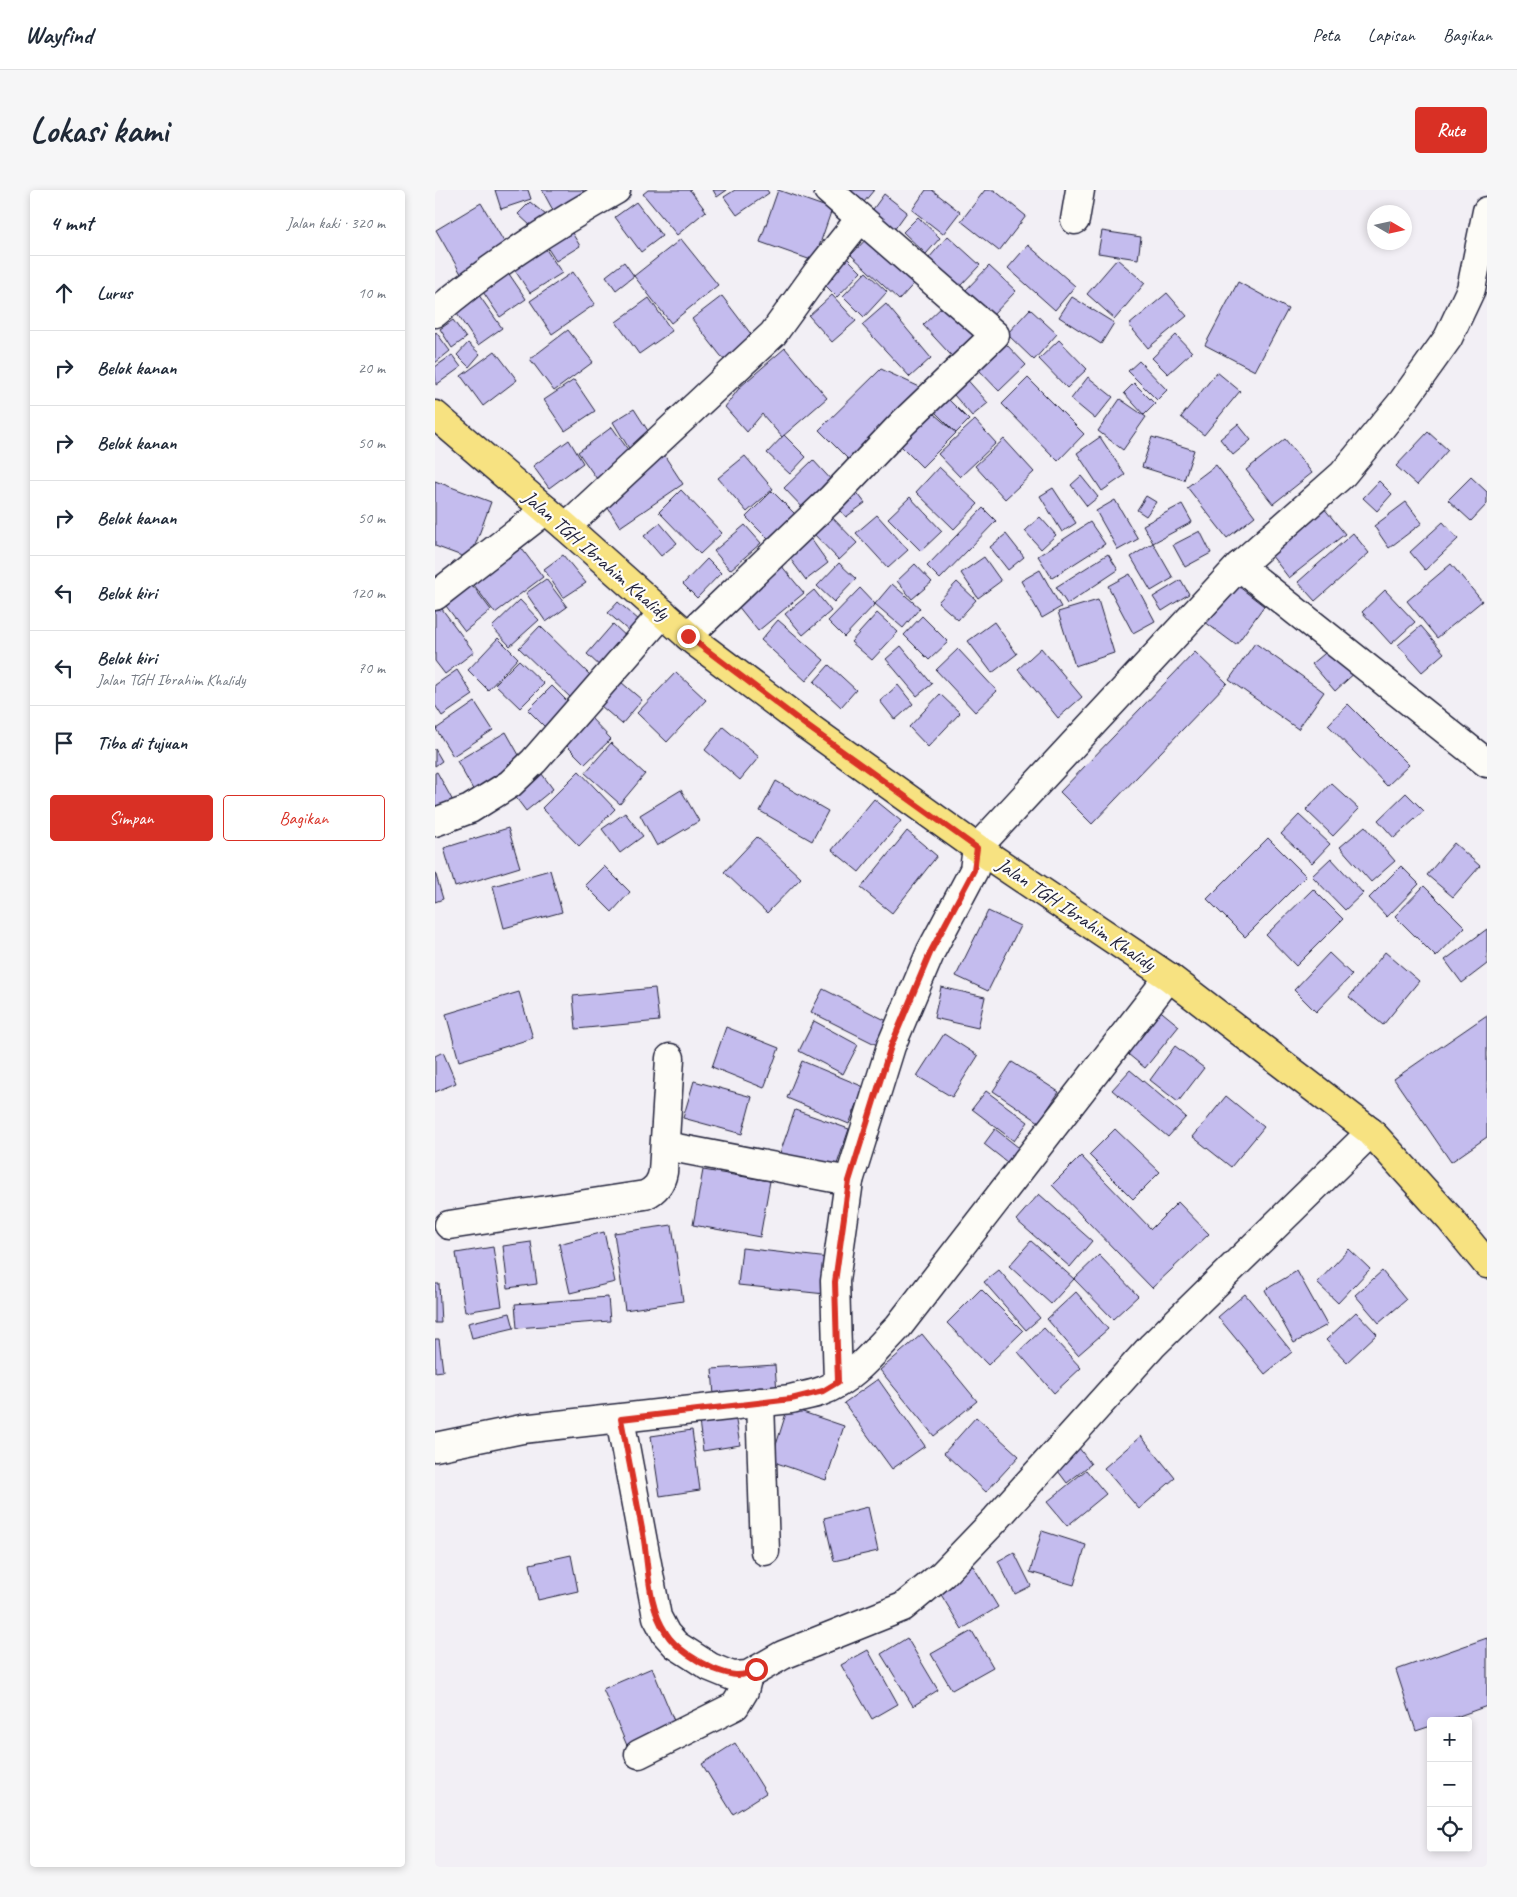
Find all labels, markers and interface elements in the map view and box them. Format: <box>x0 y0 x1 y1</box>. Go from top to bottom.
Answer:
text: Wayfind <box>25 20 92 50</box>
text: Peta <box>1313 24 1340 46</box>
text: Lapisan <box>1368 24 1415 46</box>
text: Bagikan <box>1443 24 1492 46</box>
button: Rute <box>1415 107 1487 153</box>
text: Lokasi kami <box>30 108 168 153</box>
north arrow <box>1367 205 1412 250</box>
text: 4 mnt <box>50 210 93 236</box>
text: Jalan kaki · 320 m <box>287 213 385 233</box>
icon: ahead <box>50 279 78 307</box>
text: Lurus <box>97 281 132 305</box>
text: 10 m <box>358 283 385 303</box>
icon: right <box>50 354 78 382</box>
text: Belok kanan <box>97 356 176 380</box>
text: 20 m <box>358 358 385 378</box>
icon: right <box>50 429 78 457</box>
text: Belok kanan <box>97 431 176 455</box>
text: 50 m <box>358 433 385 453</box>
street label: Jalan TGH Ibrahim Khalidy <box>517 484 675 626</box>
icon: right <box>50 504 78 532</box>
text: Belok kanan <box>97 506 176 530</box>
text: 50 m <box>358 508 385 528</box>
icon: left <box>50 579 78 607</box>
text: Belok kiri <box>97 581 157 605</box>
text: 120 m <box>351 583 385 603</box>
route end <box>677 625 700 648</box>
text: Belok kiri <box>97 646 157 670</box>
icon: left <box>50 654 78 682</box>
text: 70 m <box>358 658 385 678</box>
text: Jalan TGH Ibrahim Khalidy <box>97 670 246 690</box>
icon: arrive <box>50 729 78 757</box>
text: Tiba di tujuan <box>97 731 187 755</box>
button: Simpan <box>50 795 213 841</box>
button: Bagikan <box>223 795 385 841</box>
street label: Jalan TGH Ibrahim Khalidy <box>991 851 1161 977</box>
route start <box>745 1658 768 1681</box>
map controls <box>1427 1717 1472 1852</box>
button: + <box>1427 1717 1472 1762</box>
button: − <box>1427 1762 1472 1807</box>
button: locate <box>1427 1807 1472 1852</box>

